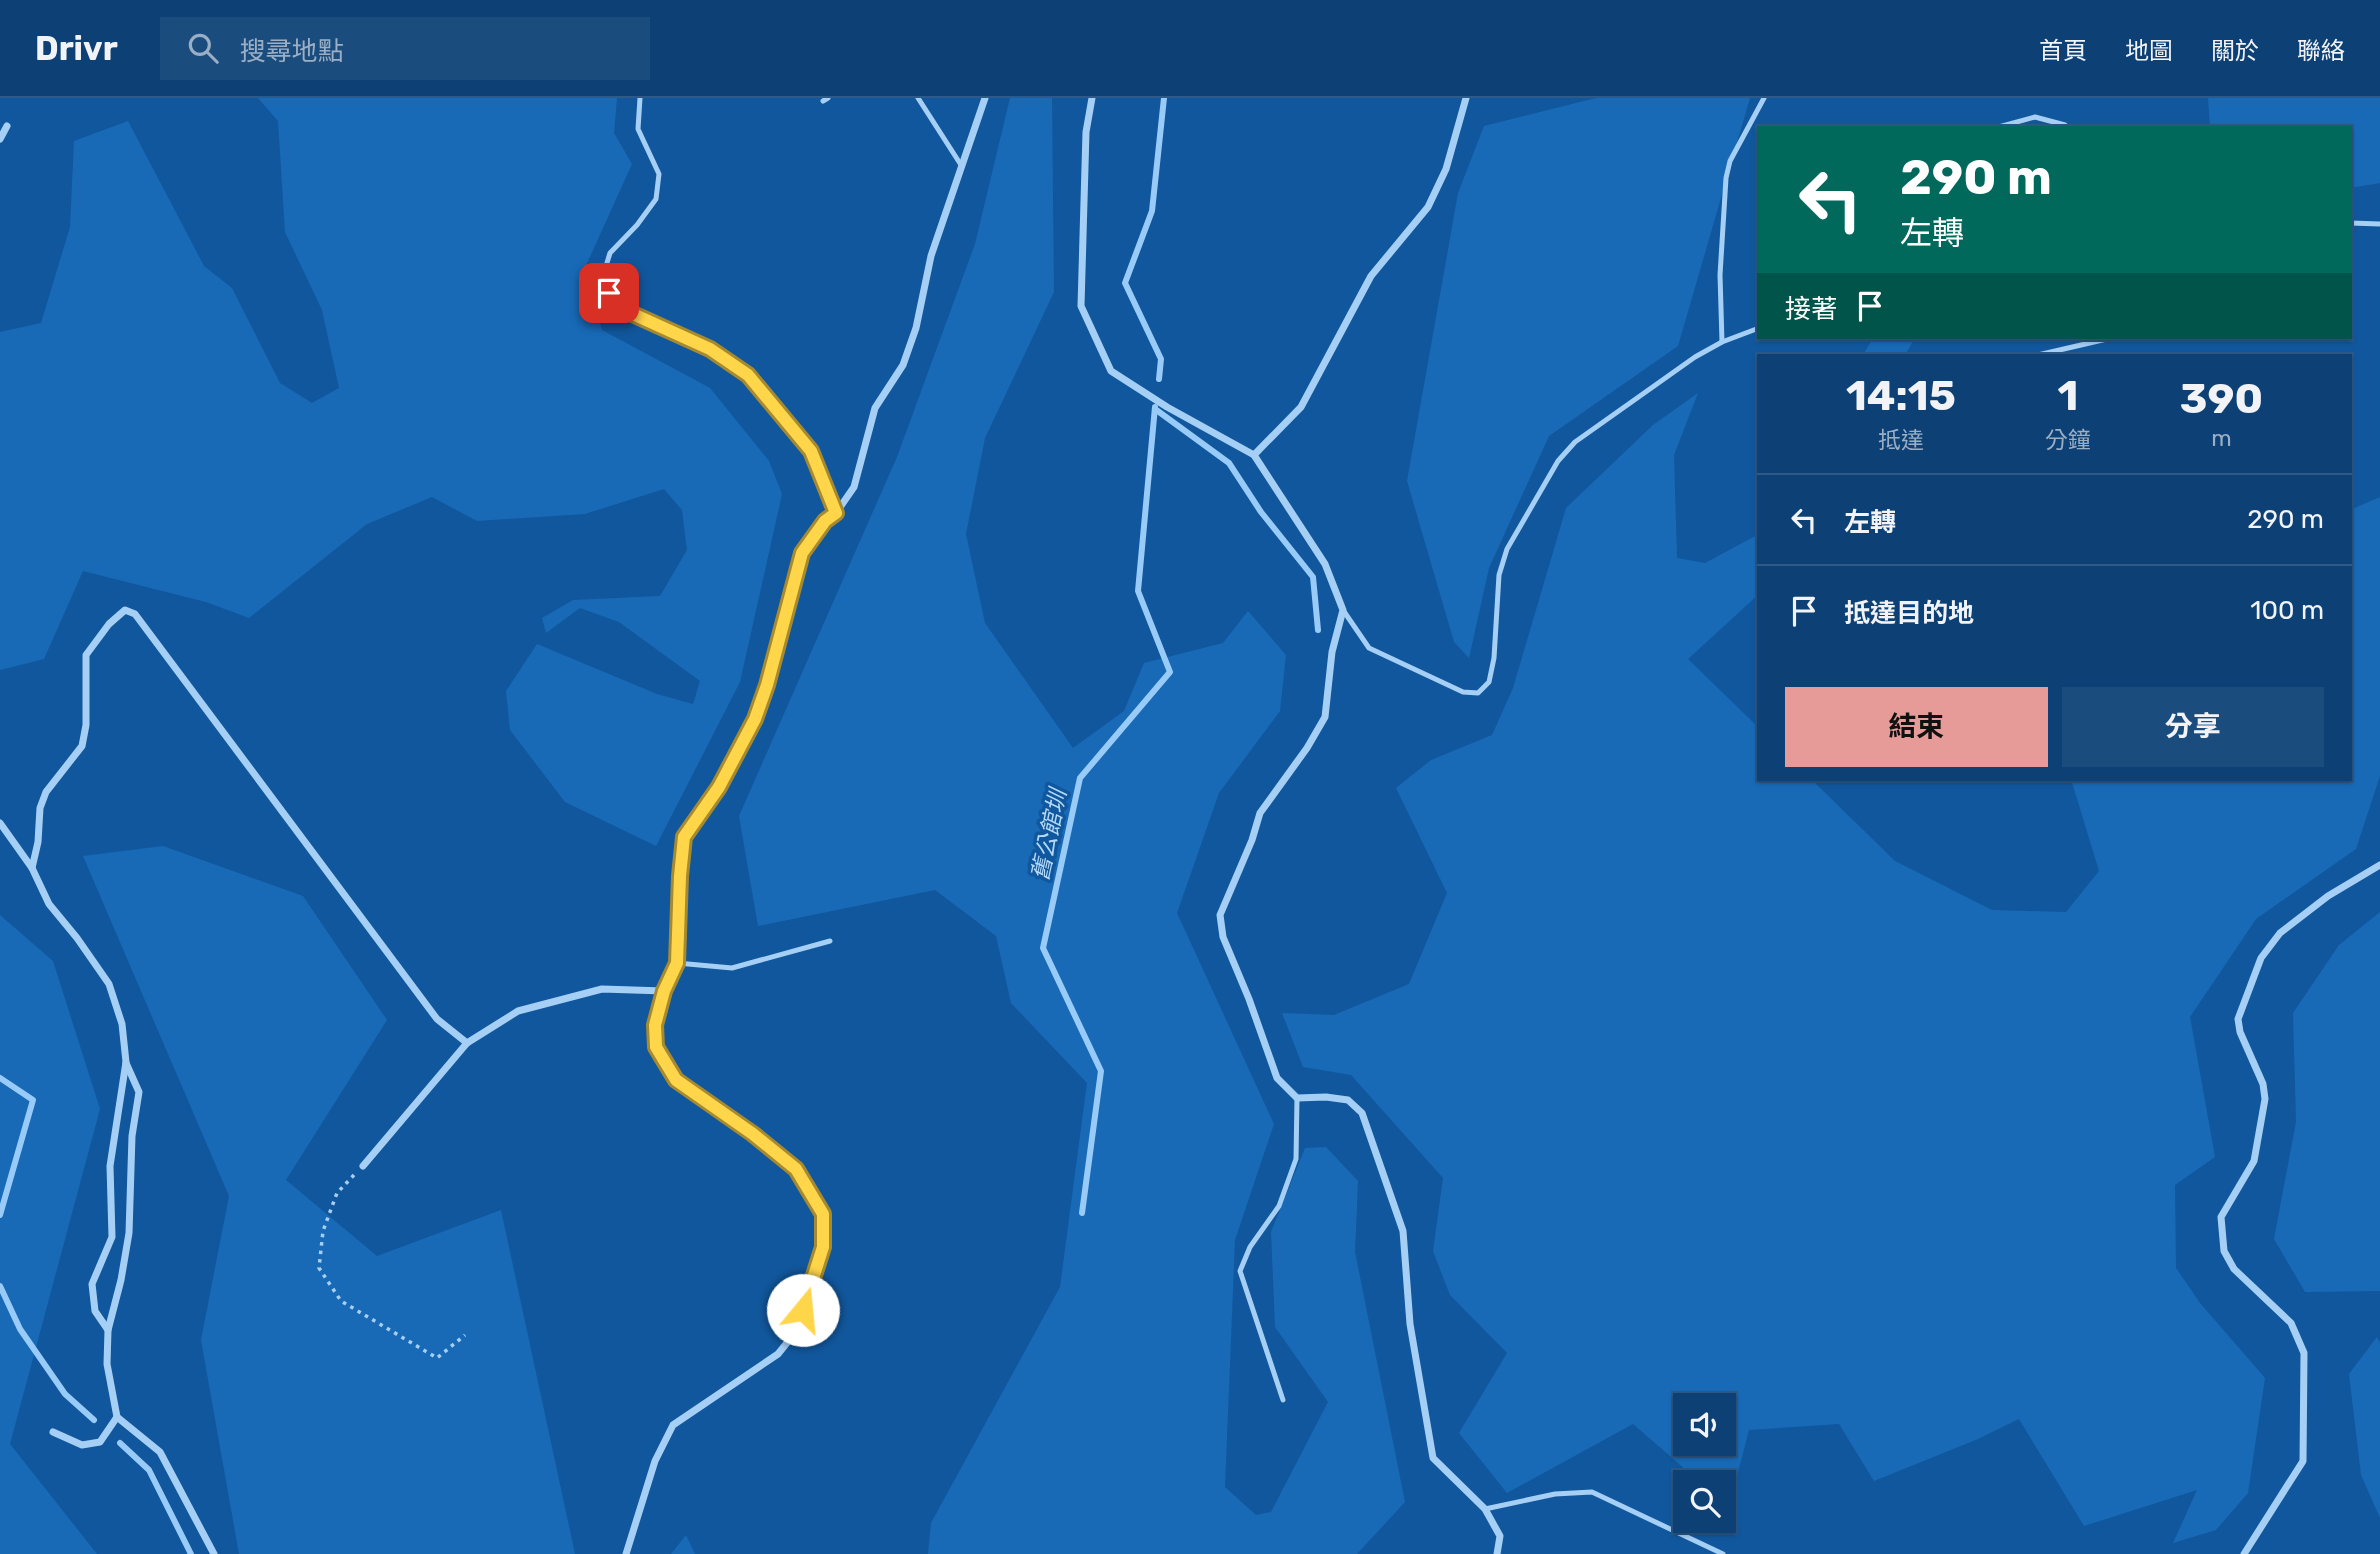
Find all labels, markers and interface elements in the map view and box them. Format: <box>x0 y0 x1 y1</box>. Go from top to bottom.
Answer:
search box <box>160 17 650 80</box>
text: Drivr <box>35 29 118 68</box>
icon: search <box>184 29 222 67</box>
text: 搜尋地點 <box>240 36 344 67</box>
text: 首頁 <box>2039 37 2087 65</box>
text: 地圖 <box>2125 37 2173 65</box>
text: 關於 <box>2211 37 2259 65</box>
text: 聯絡 <box>2297 37 2345 65</box>
text: 290 m <box>1900 148 2052 206</box>
icon: left <box>1785 154 1876 245</box>
text: 左轉 <box>1900 214 1964 252</box>
pin <box>579 263 639 323</box>
icon: arrive <box>590 274 628 312</box>
icon: arrive <box>1851 287 1889 325</box>
text: 接著 <box>1785 294 1837 325</box>
text: 14:15 <box>1846 371 1956 421</box>
text: 1 <box>2057 371 2078 421</box>
text: 390 <box>2180 374 2263 424</box>
text: m <box>2211 424 2232 452</box>
text: 抵達 <box>1878 426 1924 454</box>
text: 分鐘 <box>2045 426 2091 454</box>
icon: left <box>1785 501 1823 539</box>
text: 290 m <box>2247 504 2324 535</box>
text: 左轉 <box>1844 507 1896 538</box>
icon: arrive <box>1785 592 1823 630</box>
text: 100 m <box>2250 595 2324 626</box>
text: 抵達目的地 <box>1844 598 1974 629</box>
button: 結束 <box>1785 687 2048 767</box>
button: 分享 <box>2062 687 2324 767</box>
water label: 舊公館圳 <box>1026 784 1073 883</box>
position arrow <box>766 1273 840 1347</box>
map controls <box>1673 1393 1736 1533</box>
button: sound <box>1673 1393 1736 1456</box>
button: search <box>1673 1470 1736 1533</box>

